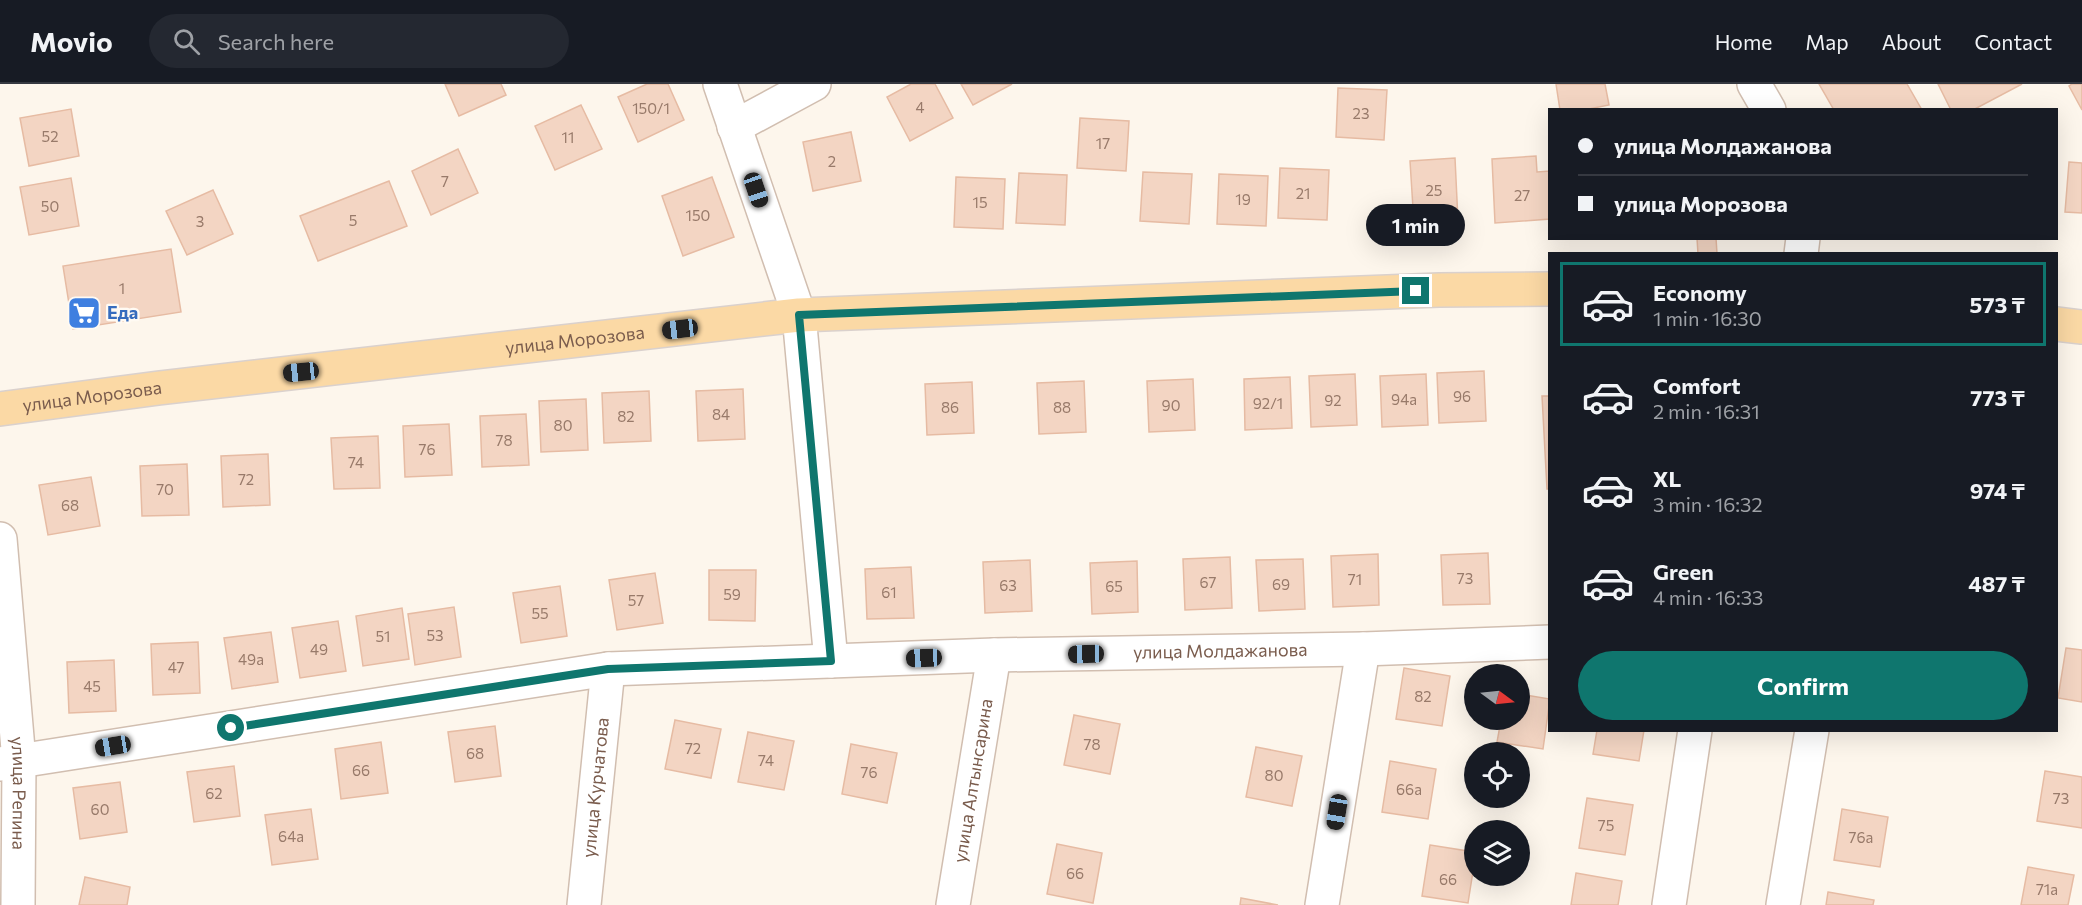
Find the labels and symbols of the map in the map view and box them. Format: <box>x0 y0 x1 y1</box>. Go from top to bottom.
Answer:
house number: 4 <box>916 98 925 116</box>
house number: 150/1 <box>632 99 670 117</box>
house number: 23 <box>1353 104 1369 122</box>
house number: 52 <box>42 127 58 145</box>
house number: 11 <box>562 128 574 146</box>
house number: 17 <box>1096 134 1110 152</box>
house number: 2 <box>828 152 836 170</box>
car <box>742 170 770 210</box>
house number: 7 <box>441 172 449 190</box>
house number: 25 <box>1426 181 1442 199</box>
house number: 21 <box>1296 184 1310 202</box>
house number: 27 <box>1514 186 1530 204</box>
house number: 19 <box>1235 190 1251 208</box>
house number: 15 <box>972 193 988 211</box>
house number: 50 <box>41 197 59 215</box>
callout: 1 min <box>1366 204 1466 246</box>
house number: 150 <box>686 206 710 224</box>
house number: 5 <box>349 211 357 229</box>
house number: 3 <box>196 212 204 230</box>
route end <box>1402 277 1429 304</box>
house number: 1 <box>119 279 125 297</box>
supermarket icon: Еда <box>66 295 102 331</box>
place label: Еда <box>107 301 138 323</box>
car <box>661 318 699 340</box>
street label: улица Морозова <box>504 321 646 358</box>
car <box>282 361 320 383</box>
street label: улица Морозова <box>21 376 163 416</box>
house number: 96 <box>1453 387 1471 405</box>
house number: 94а <box>1391 390 1417 408</box>
house number: 92 <box>1324 391 1342 409</box>
house number: 92/1 <box>1253 394 1283 412</box>
house number: 90 <box>1162 396 1180 414</box>
house number: 86 <box>941 398 959 416</box>
house number: 88 <box>1053 398 1071 416</box>
house number: 84 <box>712 405 730 423</box>
house number: 82 <box>617 407 635 425</box>
house number: 80 <box>554 416 572 434</box>
house number: 78 <box>496 431 512 449</box>
house number: 76 <box>419 440 435 458</box>
house number: 74 <box>348 453 364 471</box>
house number: 72 <box>238 470 254 488</box>
house number: 70 <box>156 480 174 498</box>
house number: 68 <box>61 496 79 514</box>
house number: 73 <box>1457 569 1473 587</box>
house number: 71 <box>1348 570 1362 588</box>
house number: 67 <box>1200 573 1217 591</box>
house number: 69 <box>1272 575 1290 593</box>
house number: 63 <box>999 576 1017 594</box>
house number: 65 <box>1105 577 1123 595</box>
house number: 61 <box>881 583 897 601</box>
house number: 59 <box>723 585 741 603</box>
house number: 57 <box>628 591 644 609</box>
house number: 55 <box>531 604 549 622</box>
house number: 53 <box>426 626 444 644</box>
house number: 51 <box>375 627 391 645</box>
street label: улица Молдажанова <box>1133 638 1308 663</box>
house number: 49 <box>310 640 328 658</box>
car <box>1068 645 1104 663</box>
car <box>906 648 942 668</box>
house number: 49а <box>238 650 264 668</box>
house number: 47 <box>168 658 184 676</box>
north arrow <box>1464 664 1530 730</box>
house number: 45 <box>83 677 101 695</box>
house number: 82 <box>1414 687 1432 705</box>
street label: улица Алтынсарина <box>948 697 997 864</box>
route start <box>217 714 244 741</box>
street label: улица Курчатова <box>577 716 613 859</box>
car <box>94 734 132 758</box>
house number: 78 <box>1084 735 1100 753</box>
street label: улица Репина <box>7 736 31 850</box>
house number: 72 <box>685 739 701 757</box>
house number: 68 <box>466 744 484 762</box>
house number: 74 <box>758 751 774 769</box>
house number: 66 <box>352 761 370 779</box>
house number: 76 <box>861 763 877 781</box>
house number: 80 <box>1265 766 1283 784</box>
house number: 66а <box>1396 780 1422 798</box>
house number: 62 <box>205 784 223 802</box>
house number: 73 <box>2053 789 2069 807</box>
car <box>1325 793 1349 831</box>
house number: 60 <box>91 800 109 818</box>
house number: 75 <box>1598 816 1614 834</box>
house number: 64а <box>278 827 304 845</box>
house number: 76а <box>1849 828 1873 846</box>
house number: 66 <box>1066 864 1084 882</box>
house number: 66 <box>1439 870 1457 888</box>
house number: 71а <box>2036 880 2058 898</box>

